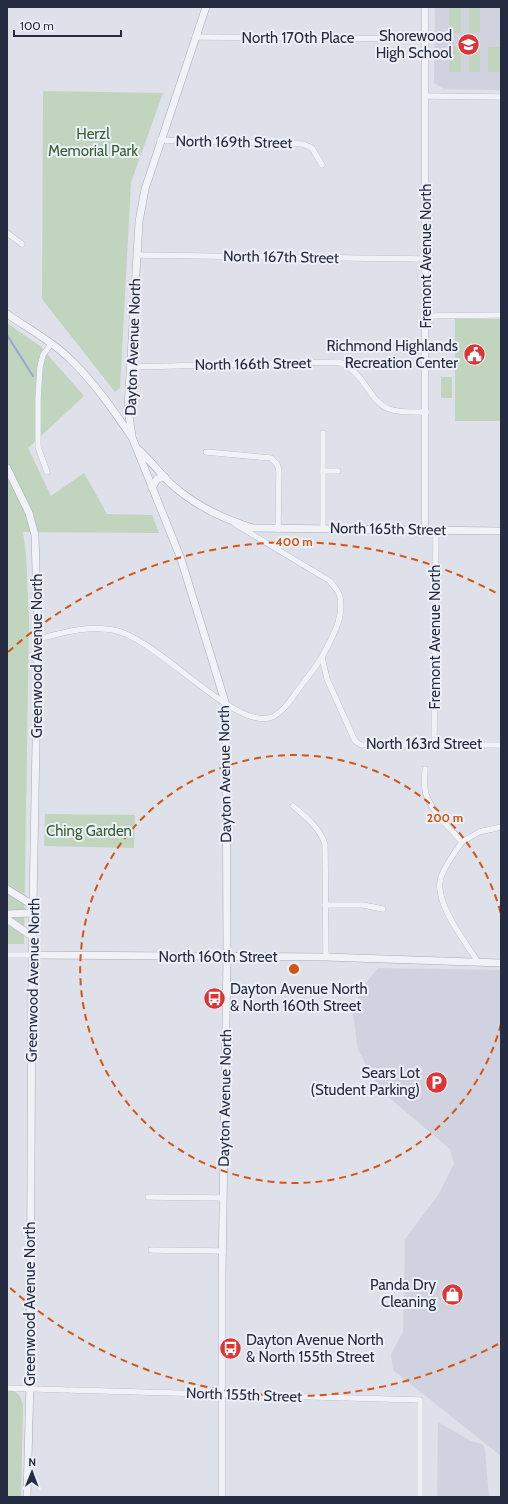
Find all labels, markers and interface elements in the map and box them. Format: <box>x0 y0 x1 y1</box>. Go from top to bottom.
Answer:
scale bar <box>14 12 121 38</box>
text: 100 m <box>20 18 54 33</box>
place label: Shorewood High School <box>376 27 452 62</box>
street label: North 170th Place <box>242 29 355 47</box>
school or university icon: Shorewood High School <box>455 32 481 58</box>
park label: Herzl Memorial Park <box>48 125 138 160</box>
street label: North 169th Street <box>175 132 293 152</box>
street label: Fremont Avenue North <box>417 184 435 328</box>
street label: North 167th Street <box>223 247 339 267</box>
street label: Dayton Avenue North <box>122 278 144 416</box>
place label: Richmond Highlands Recreation Center <box>327 337 458 372</box>
public building icon: Richmond Highlands Recreation Center <box>461 342 487 368</box>
street label: North 166th Street <box>194 354 312 374</box>
street label: North 165th Street <box>330 519 446 539</box>
text: 400 m <box>275 534 313 549</box>
street label: Fremont Avenue North <box>426 565 444 709</box>
street label: Greenwood Avenue North <box>28 574 46 738</box>
street label: Dayton Avenue North <box>215 705 235 843</box>
street label: North 163rd Street <box>366 735 482 753</box>
text: 200 m <box>427 810 463 825</box>
park label: Ching Garden <box>46 822 132 840</box>
street label: Greenwood Avenue North <box>23 898 43 1062</box>
street label: North 160th Street <box>159 948 277 966</box>
centre of rings <box>287 962 301 976</box>
place label: Dayton Avenue North & North 160th Street <box>230 980 368 1015</box>
bus stop icon: Dayton Avenue North & North 160th Street <box>201 985 227 1011</box>
street label: Dayton Avenue North <box>215 1029 235 1167</box>
place label: Sears Lot (Student Parking) <box>310 1064 420 1099</box>
parking icon: Sears Lot (Student Parking) <box>423 1069 449 1095</box>
street label: Greenwood Avenue North <box>21 1222 39 1386</box>
place label: Panda Dry Cleaning <box>370 1276 437 1311</box>
shop icon: Panda Dry Cleaning <box>439 1281 465 1307</box>
place label: Dayton Avenue North & North 155th Street <box>246 1331 384 1366</box>
bus stop icon: Dayton Avenue North & North 155th Street <box>218 1336 244 1362</box>
street label: North 155th Street <box>186 1384 302 1406</box>
north arrow <box>12 1452 52 1492</box>
text: N <box>28 1455 36 1469</box>

